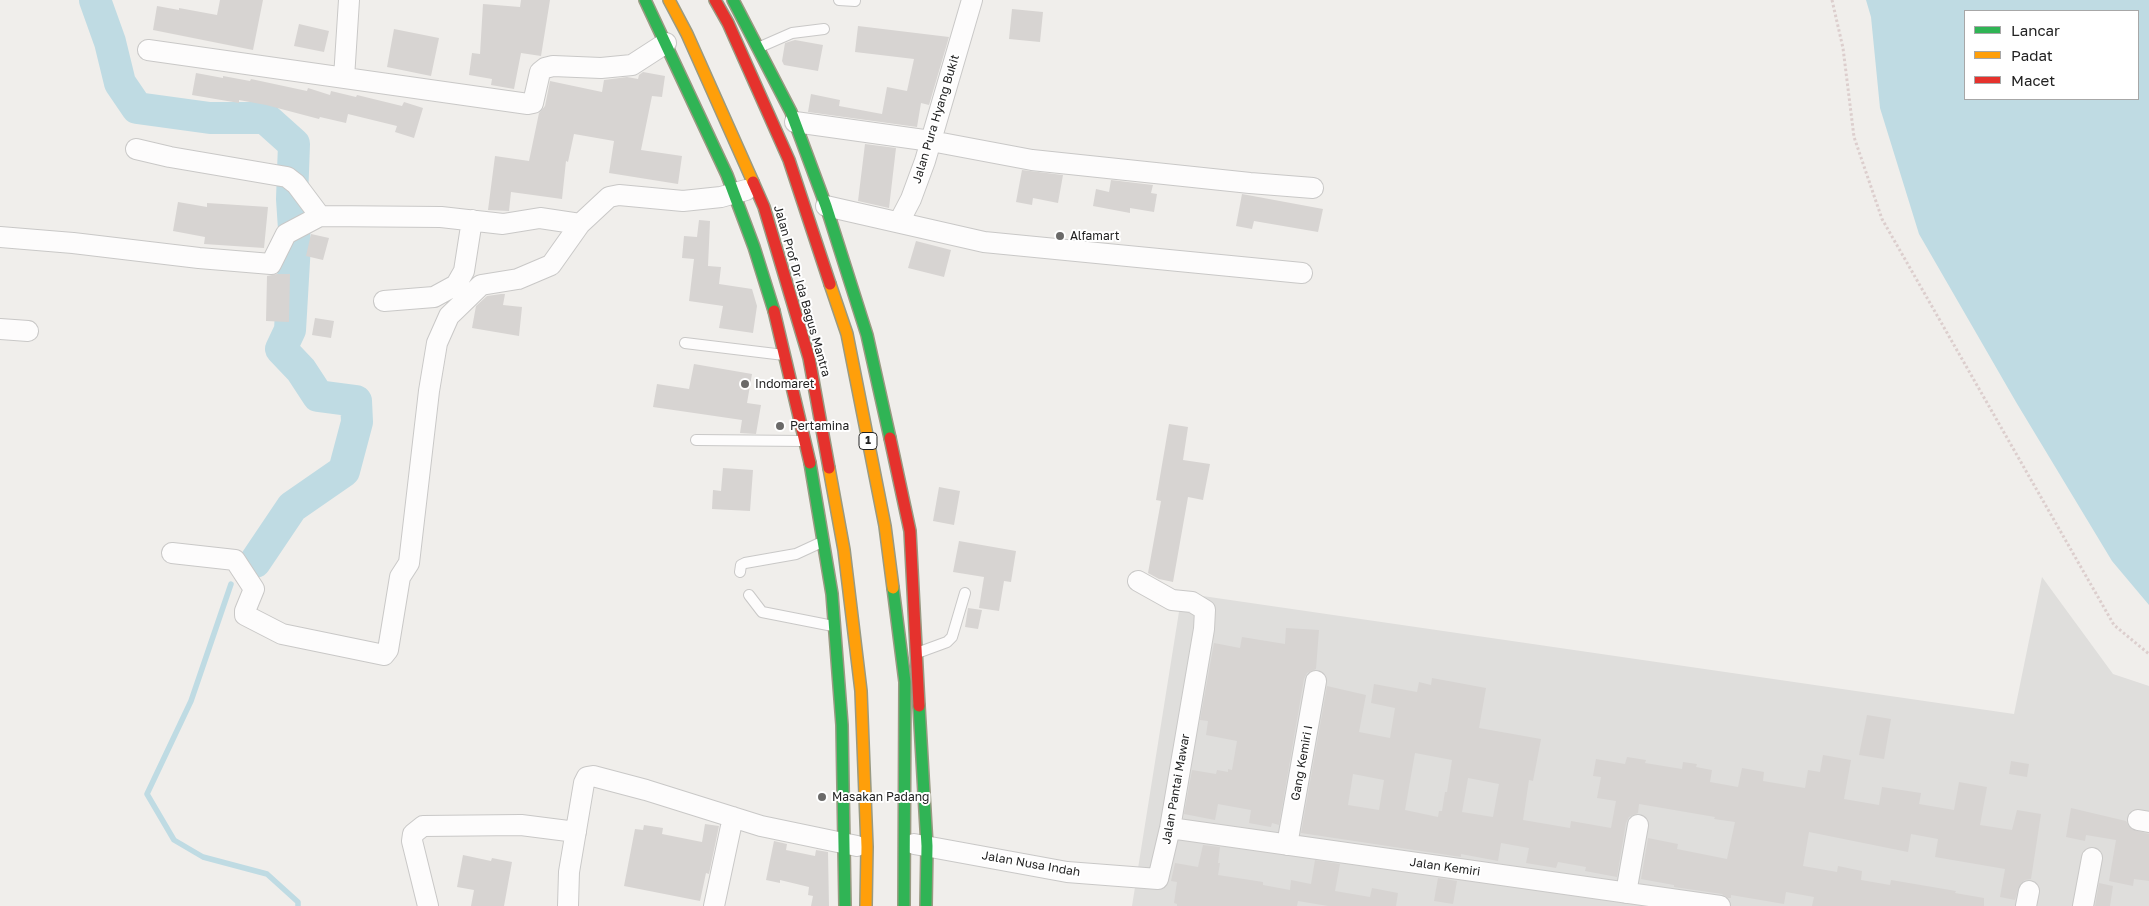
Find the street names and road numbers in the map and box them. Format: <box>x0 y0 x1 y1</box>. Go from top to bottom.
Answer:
street label: Jalan Pura Hyang Bukit <box>910 53 962 185</box>
street label: Jalan Prof Dr Ida Bagus Mantra <box>771 204 833 378</box>
road number: 1 <box>859 432 877 450</box>
street label: Gang Kemiri I <box>1288 724 1316 802</box>
street label: Jalan Pantai Mawar <box>1159 733 1193 845</box>
street label: Jalan Nusa Indah <box>981 848 1081 880</box>
street label: Jalan Kemiri <box>1409 855 1481 879</box>

